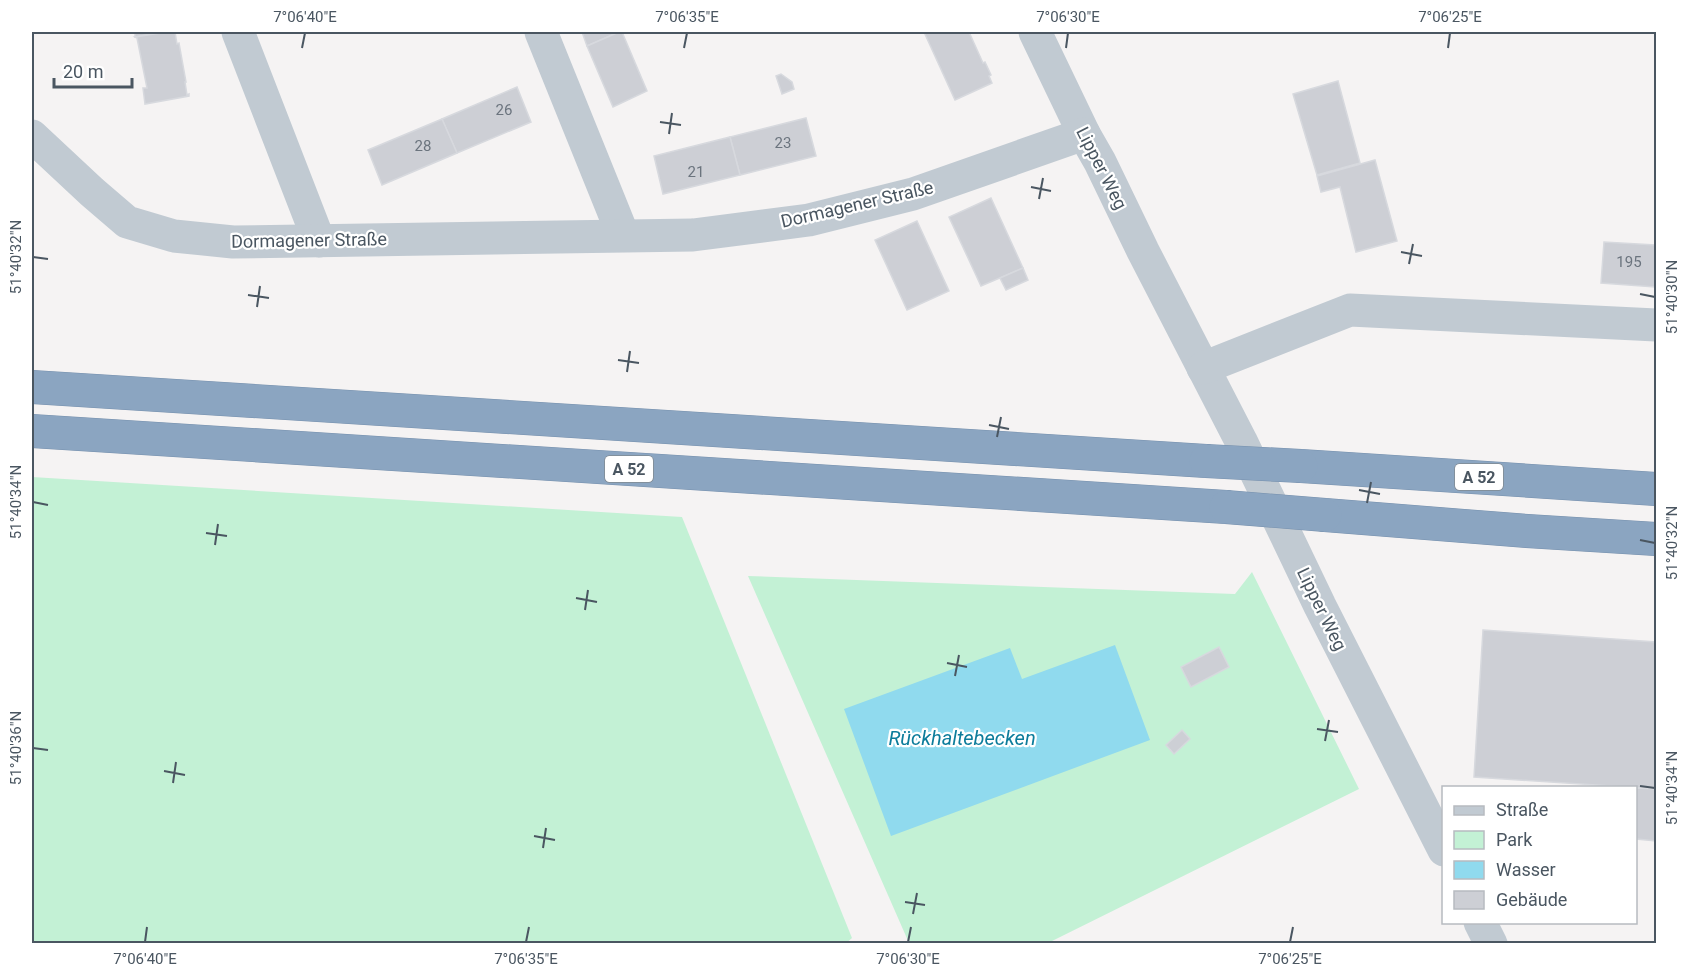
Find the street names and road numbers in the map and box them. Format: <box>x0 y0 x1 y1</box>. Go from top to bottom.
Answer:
street label: Lipper Weg <box>1072 123 1132 213</box>
street label: Dormagener Straße <box>779 176 935 232</box>
street label: Dormagener Straße <box>231 228 387 252</box>
road number: A 52 <box>605 456 653 482</box>
road number: A 52 <box>1455 464 1503 490</box>
street label: Lipper Weg <box>1293 564 1351 654</box>

